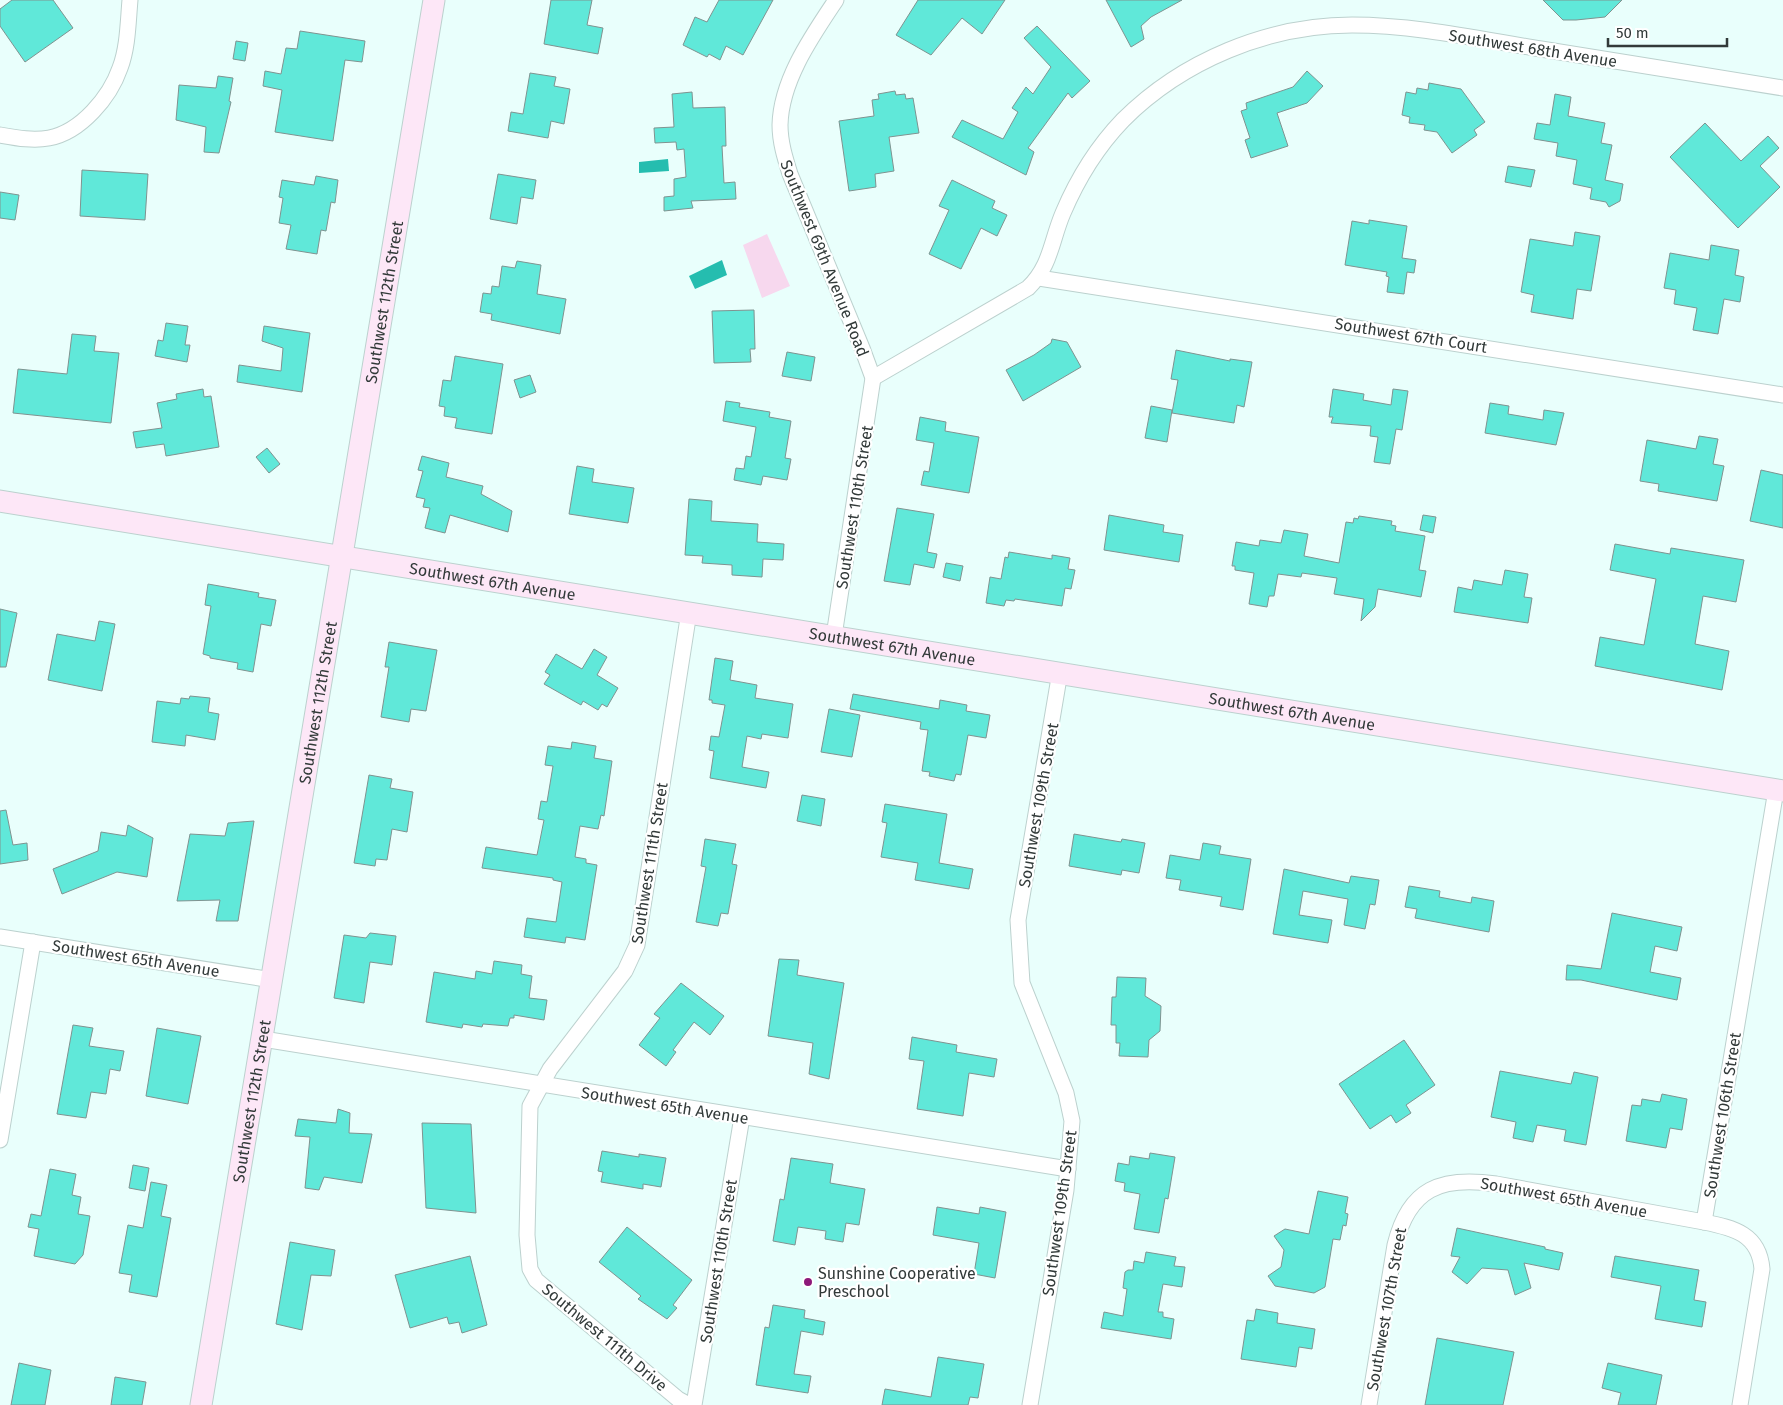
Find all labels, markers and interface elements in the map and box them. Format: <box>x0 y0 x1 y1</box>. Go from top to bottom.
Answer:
scale bar <box>1608 15 1727 47</box>
text: 50 m <box>1616 24 1649 42</box>
street label: Southwest 68th Avenue <box>1447 26 1618 71</box>
street label: Southwest 69th Avenue Road <box>776 157 873 359</box>
street label: Southwest 112th Street <box>362 219 407 385</box>
street label: Southwest 67th Court <box>1333 314 1489 357</box>
street label: Southwest 110th Street <box>832 424 877 590</box>
street label: Southwest 67th Avenue <box>408 559 577 604</box>
street label: Southwest 112th Street <box>295 620 341 786</box>
street label: Southwest 67th Avenue <box>808 624 977 669</box>
street label: Southwest 67th Avenue <box>1207 689 1376 735</box>
street label: Southwest 109th Street <box>1015 721 1062 889</box>
street label: Southwest 111th Street <box>627 781 672 945</box>
street label: Southwest 65th Avenue <box>51 936 221 981</box>
street label: Southwest 112th Street <box>229 1018 275 1184</box>
street label: Southwest 106th Street <box>1700 1031 1745 1199</box>
street label: Southwest 65th Avenue <box>580 1083 750 1128</box>
street label: Southwest 109th Street <box>1038 1129 1081 1297</box>
street label: Southwest 65th Avenue <box>1479 1173 1649 1222</box>
street label: Southwest 110th Street <box>696 1178 741 1344</box>
street label: Southwest 107th Street <box>1363 1226 1410 1392</box>
place label: Sunshine Cooperative Preschool <box>818 1264 976 1301</box>
marker: Sunshine Cooperative Preschool <box>802 1276 814 1288</box>
street label: Southwest 111th Drive <box>538 1279 671 1395</box>

